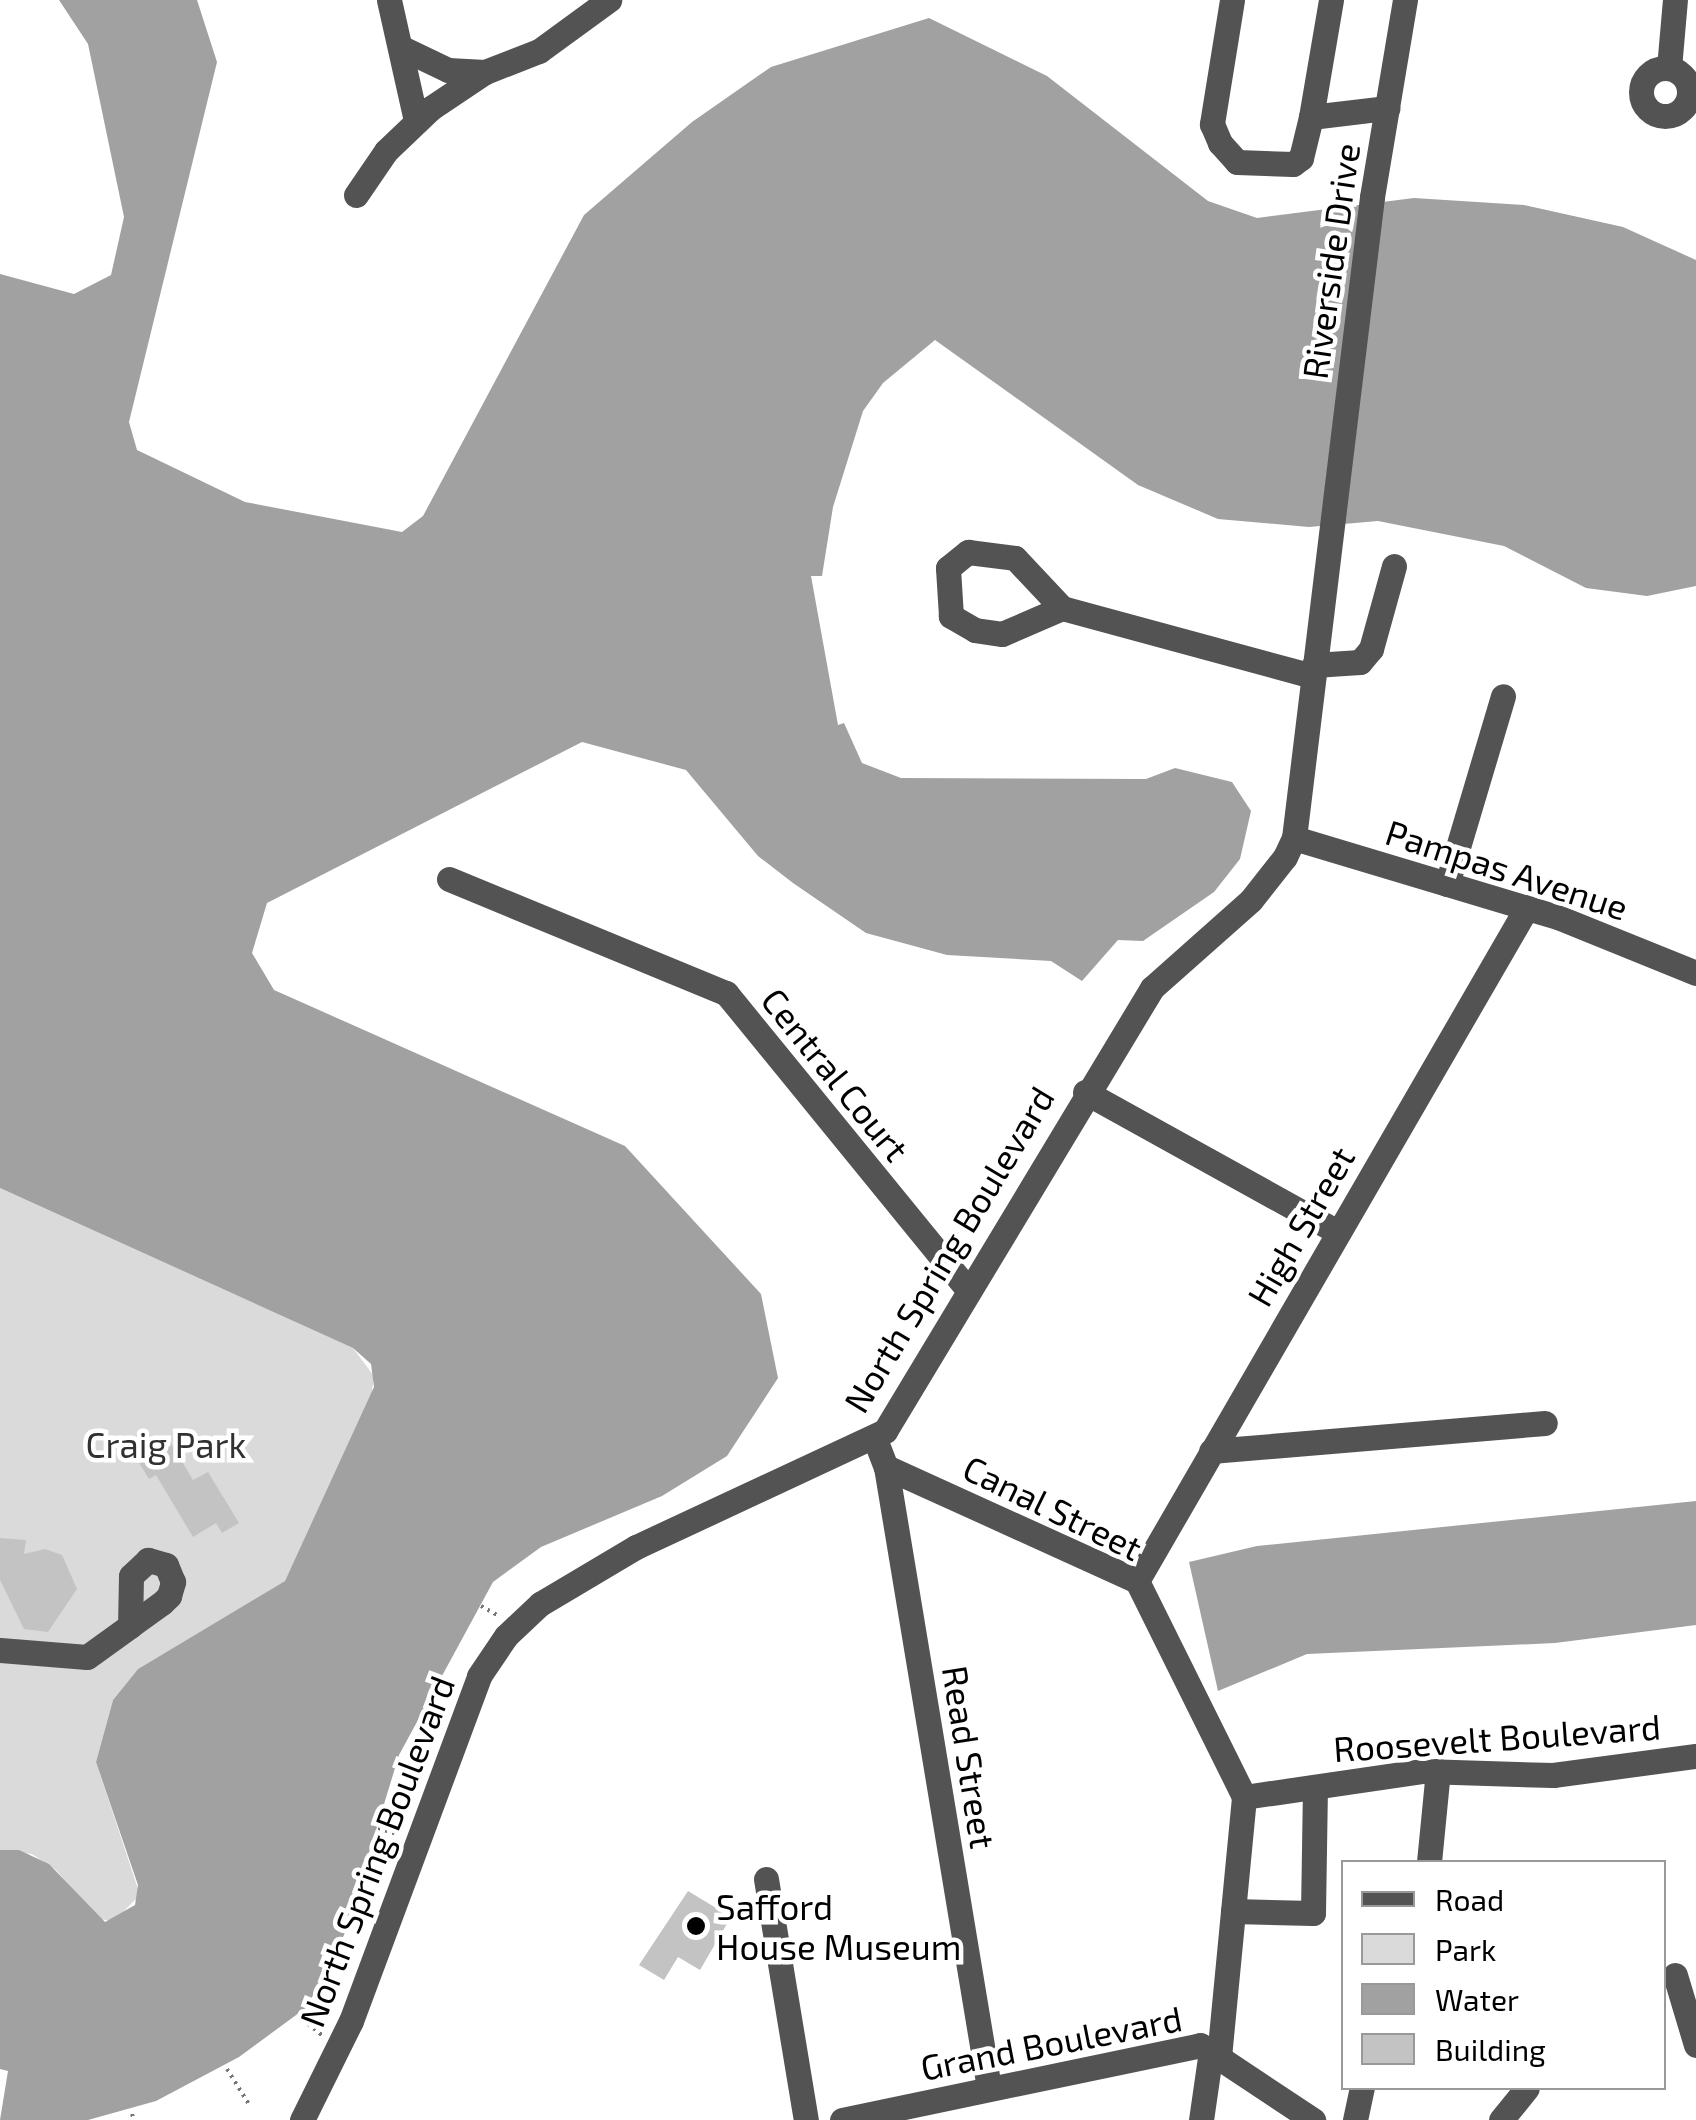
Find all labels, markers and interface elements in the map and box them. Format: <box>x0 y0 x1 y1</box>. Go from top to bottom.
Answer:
street label: Riverside Drive <box>1293 140 1367 382</box>
street label: Pampas Avenue <box>1380 810 1634 928</box>
street label: Central Court <box>753 979 919 1169</box>
street label: North Spring Boulevard <box>834 1079 1062 1419</box>
street label: High Street <box>1238 1139 1362 1313</box>
park label: Craig Park <box>86 1423 246 1465</box>
street label: Canal Street <box>957 1446 1149 1568</box>
street label: Read Street <box>935 1663 1005 1851</box>
street label: North Spring Boulevard <box>290 1670 462 2032</box>
street label: Roosevelt Boulevard <box>1332 1705 1662 1769</box>
legend <box>1341 1860 1666 2090</box>
text: Road <box>1435 1881 1504 1917</box>
place label: Safford House Museum <box>716 1885 961 1967</box>
marker: Safford House Museum <box>685 1915 707 1937</box>
text: Park <box>1435 1931 1496 1967</box>
text: Water <box>1435 1981 1519 2017</box>
street label: Grand Boulevard <box>917 1996 1185 2088</box>
text: Building <box>1435 2031 1546 2067</box>

